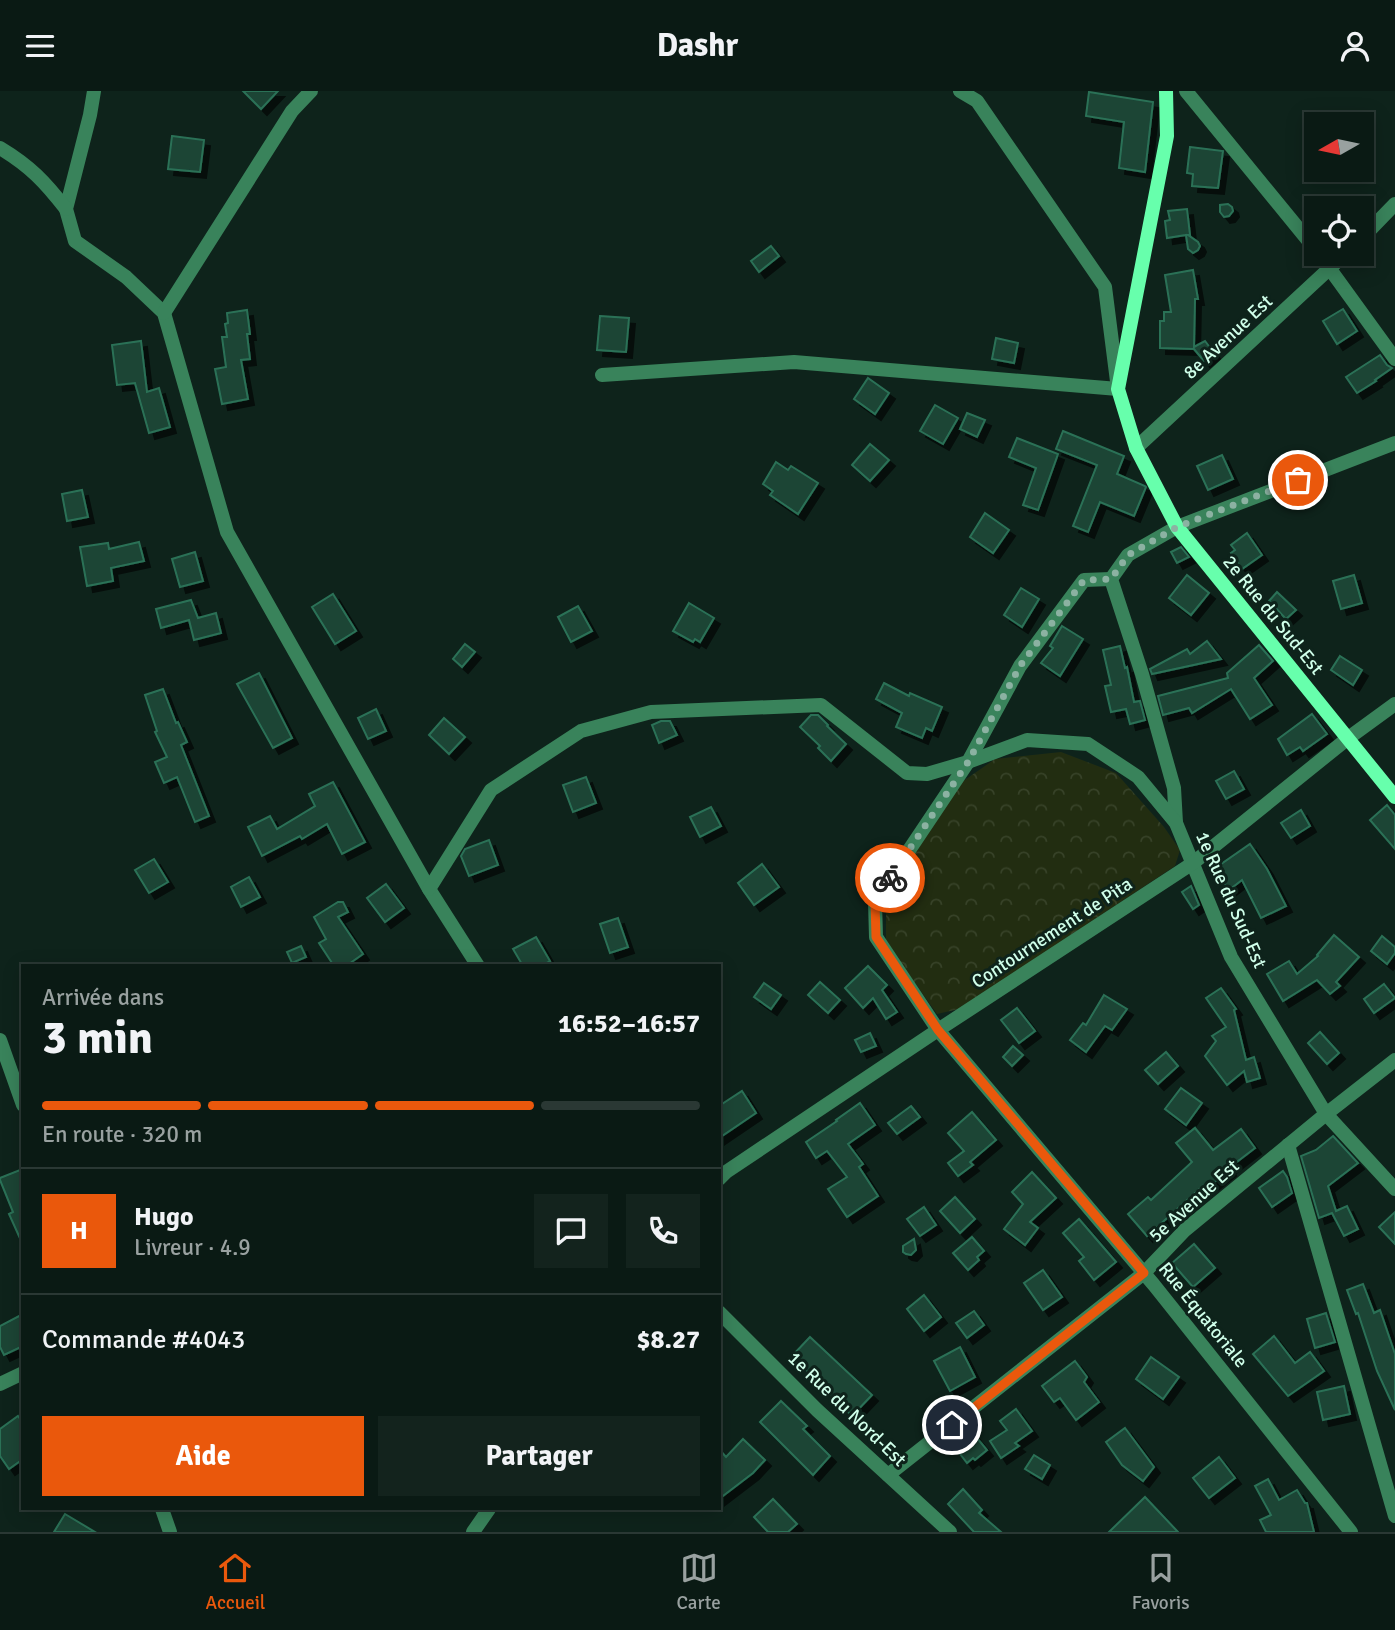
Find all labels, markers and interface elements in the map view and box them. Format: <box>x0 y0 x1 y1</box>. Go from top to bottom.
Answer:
text: Dashr <box>657 26 738 65</box>
icon: menu <box>21 27 59 65</box>
icon: person <box>1336 27 1374 65</box>
north arrow <box>1304 112 1374 182</box>
map controls <box>1304 112 1374 266</box>
button: locate <box>1304 196 1374 266</box>
street label: 8e Avenue Est <box>1178 289 1278 384</box>
pin <box>1268 450 1328 510</box>
icon: bag <box>1279 461 1317 499</box>
street label: 2e Rue du Sud-Est <box>1217 550 1329 680</box>
street label: 1e Rue du Sud-Est <box>1190 828 1272 972</box>
courier <box>855 843 925 913</box>
icon: bike <box>871 859 909 897</box>
street label: Contournement de Pita <box>967 872 1137 994</box>
text: Arrivée dans <box>42 983 164 1012</box>
text: 16:52–16:57 <box>558 1008 700 1040</box>
text: 3 min <box>42 1010 153 1066</box>
text: En route · 320 m <box>42 1120 202 1149</box>
street label: 5e Avenue Est <box>1144 1154 1244 1248</box>
button: chat <box>534 1194 608 1268</box>
button: phone <box>626 1194 700 1268</box>
text: Hugo <box>134 1201 194 1233</box>
text: H <box>70 1215 88 1247</box>
text: Livreur · 4.9 <box>134 1233 251 1262</box>
street label: Rue Équatoriale <box>1153 1257 1253 1373</box>
text: Commande #4043 <box>42 1324 245 1356</box>
text: $8.27 <box>636 1324 700 1356</box>
street label: 1e Rue du Nord-Est <box>783 1346 912 1472</box>
pin <box>922 1395 982 1455</box>
icon: home <box>933 1406 971 1444</box>
button: Aide <box>42 1416 364 1496</box>
button: Partager <box>378 1416 700 1496</box>
tab: Accueil <box>206 1549 265 1615</box>
tab: Carte <box>676 1549 721 1615</box>
tab: Favoris <box>1132 1549 1189 1615</box>

